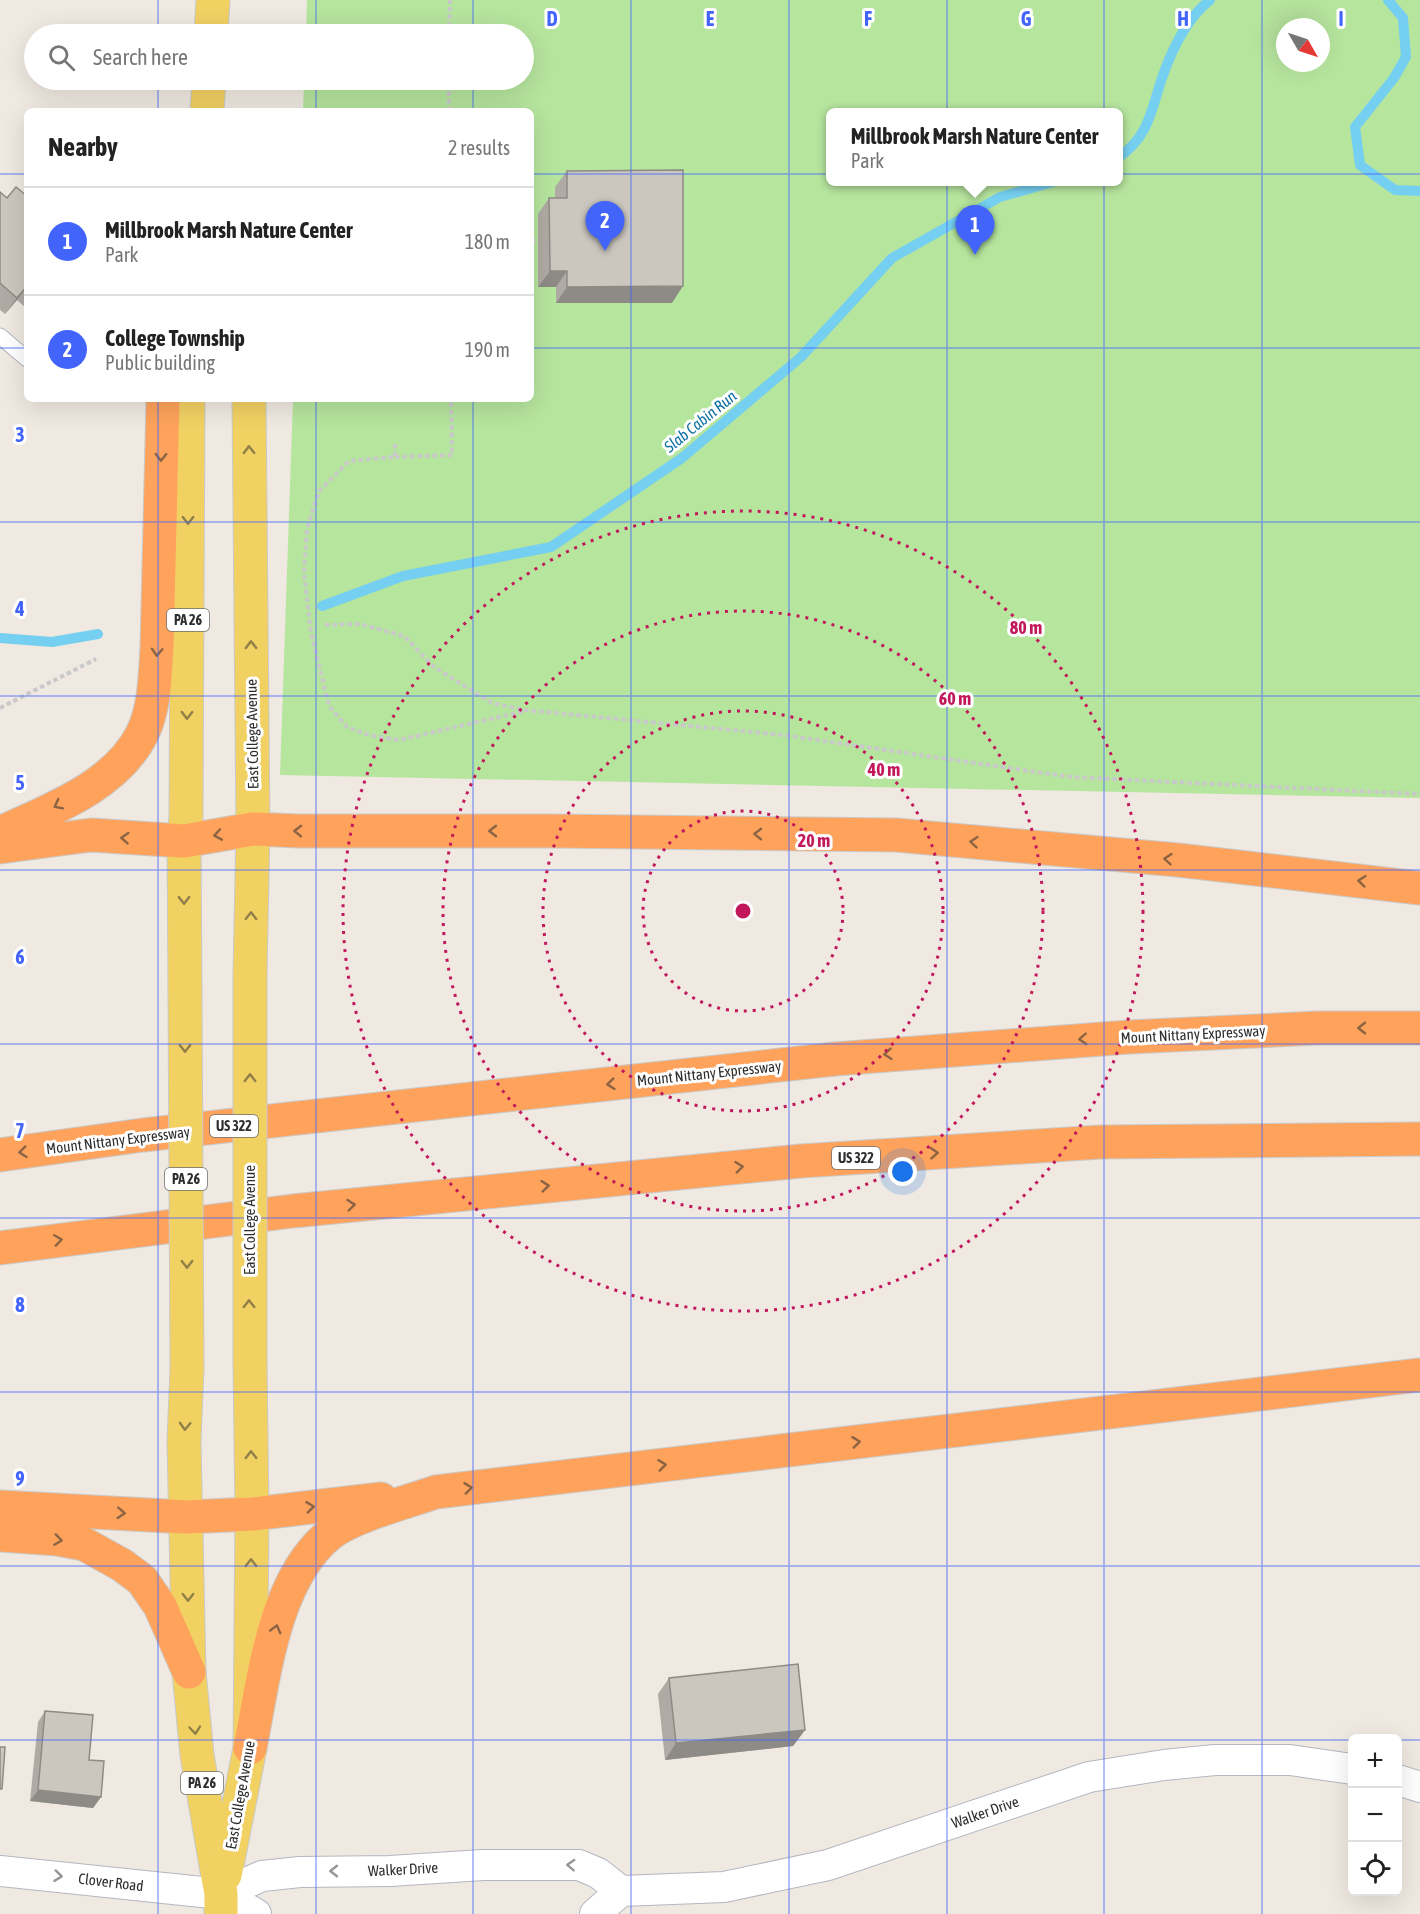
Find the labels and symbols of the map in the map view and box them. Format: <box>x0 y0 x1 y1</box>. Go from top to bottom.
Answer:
text: D <box>546 7 558 30</box>
text: E <box>706 7 715 30</box>
text: F <box>864 7 872 30</box>
text: G <box>1021 7 1032 30</box>
text: H <box>1177 7 1189 30</box>
text: I <box>1338 7 1344 30</box>
north arrow <box>1276 18 1330 72</box>
pin: 2 <box>586 202 624 251</box>
pin: 1 <box>956 206 994 255</box>
water label: Slab Cabin Run <box>660 386 740 456</box>
text: 3 <box>15 423 25 446</box>
one-way arrow <box>243 445 255 454</box>
one-way arrow <box>155 453 167 462</box>
one-way arrow <box>182 516 194 525</box>
text: 4 <box>14 597 25 620</box>
road number: PA 26 <box>167 609 209 631</box>
text: 80 m <box>1010 617 1042 638</box>
one-way arrow <box>245 640 257 649</box>
one-way arrow <box>150 648 163 657</box>
street label: East College Avenue <box>243 679 261 789</box>
text: 60 m <box>939 688 971 709</box>
one-way arrow <box>181 711 193 720</box>
text: 40 m <box>867 759 900 780</box>
text: 5 <box>15 771 25 794</box>
one-way arrow <box>54 798 65 809</box>
one-way arrow <box>294 825 303 837</box>
one-way arrow <box>489 825 498 837</box>
one-way arrow <box>754 827 763 840</box>
one-way arrow <box>214 829 223 841</box>
text: 20 m <box>798 830 830 851</box>
one-way arrow <box>121 831 130 844</box>
one-way arrow <box>969 836 978 849</box>
one-way arrow <box>1164 853 1173 866</box>
one-way arrow <box>1357 875 1366 888</box>
one-way arrow <box>178 895 190 904</box>
centre of rings <box>733 901 753 921</box>
one-way arrow <box>245 912 257 921</box>
text: 6 <box>15 945 25 968</box>
street label: Mount Nittany Expressway <box>1120 1022 1266 1046</box>
one-way arrow <box>1357 1022 1366 1034</box>
one-way arrow <box>1078 1033 1087 1046</box>
one-way arrow <box>179 1044 191 1053</box>
one-way arrow <box>884 1048 893 1061</box>
street label: Mount Nittany Expressway <box>636 1057 782 1089</box>
one-way arrow <box>244 1074 256 1083</box>
one-way arrow <box>606 1077 616 1090</box>
road number: US 322 <box>210 1115 258 1137</box>
text: 7 <box>15 1119 25 1142</box>
street label: Mount Nittany Expressway <box>45 1123 191 1157</box>
one-way arrow <box>18 1145 27 1158</box>
one-way arrow <box>929 1146 938 1159</box>
road number: US 322 <box>832 1147 880 1169</box>
your location <box>888 1157 917 1186</box>
one-way arrow <box>735 1161 744 1174</box>
street label: East College Avenue <box>241 1165 258 1275</box>
road number: PA 26 <box>165 1168 207 1190</box>
one-way arrow <box>541 1180 550 1193</box>
one-way arrow <box>347 1199 356 1212</box>
one-way arrow <box>53 1235 63 1247</box>
one-way arrow <box>180 1260 193 1269</box>
text: 8 <box>15 1293 25 1316</box>
one-way arrow <box>243 1299 255 1308</box>
one-way arrow <box>178 1422 191 1431</box>
one-way arrow <box>851 1436 860 1449</box>
one-way arrow <box>245 1451 257 1460</box>
one-way arrow <box>657 1460 667 1472</box>
text: 9 <box>15 1467 25 1490</box>
one-way arrow <box>464 1483 473 1495</box>
one-way arrow <box>305 1501 315 1514</box>
one-way arrow <box>117 1507 126 1520</box>
one-way arrow <box>54 1534 63 1546</box>
one-way arrow <box>245 1559 257 1568</box>
one-way arrow <box>182 1592 194 1601</box>
one-way arrow <box>269 1624 282 1634</box>
one-way arrow <box>188 1725 201 1734</box>
street label: East College Avenue <box>222 1739 258 1851</box>
road number: PA 26 <box>181 1772 223 1794</box>
street label: Walker Drive <box>949 1792 1021 1831</box>
street label: Walker Drive <box>368 1859 439 1879</box>
one-way arrow <box>566 1859 575 1872</box>
one-way arrow <box>330 1865 339 1878</box>
one-way arrow <box>54 1869 63 1882</box>
street label: Clover Road <box>77 1870 145 1894</box>

